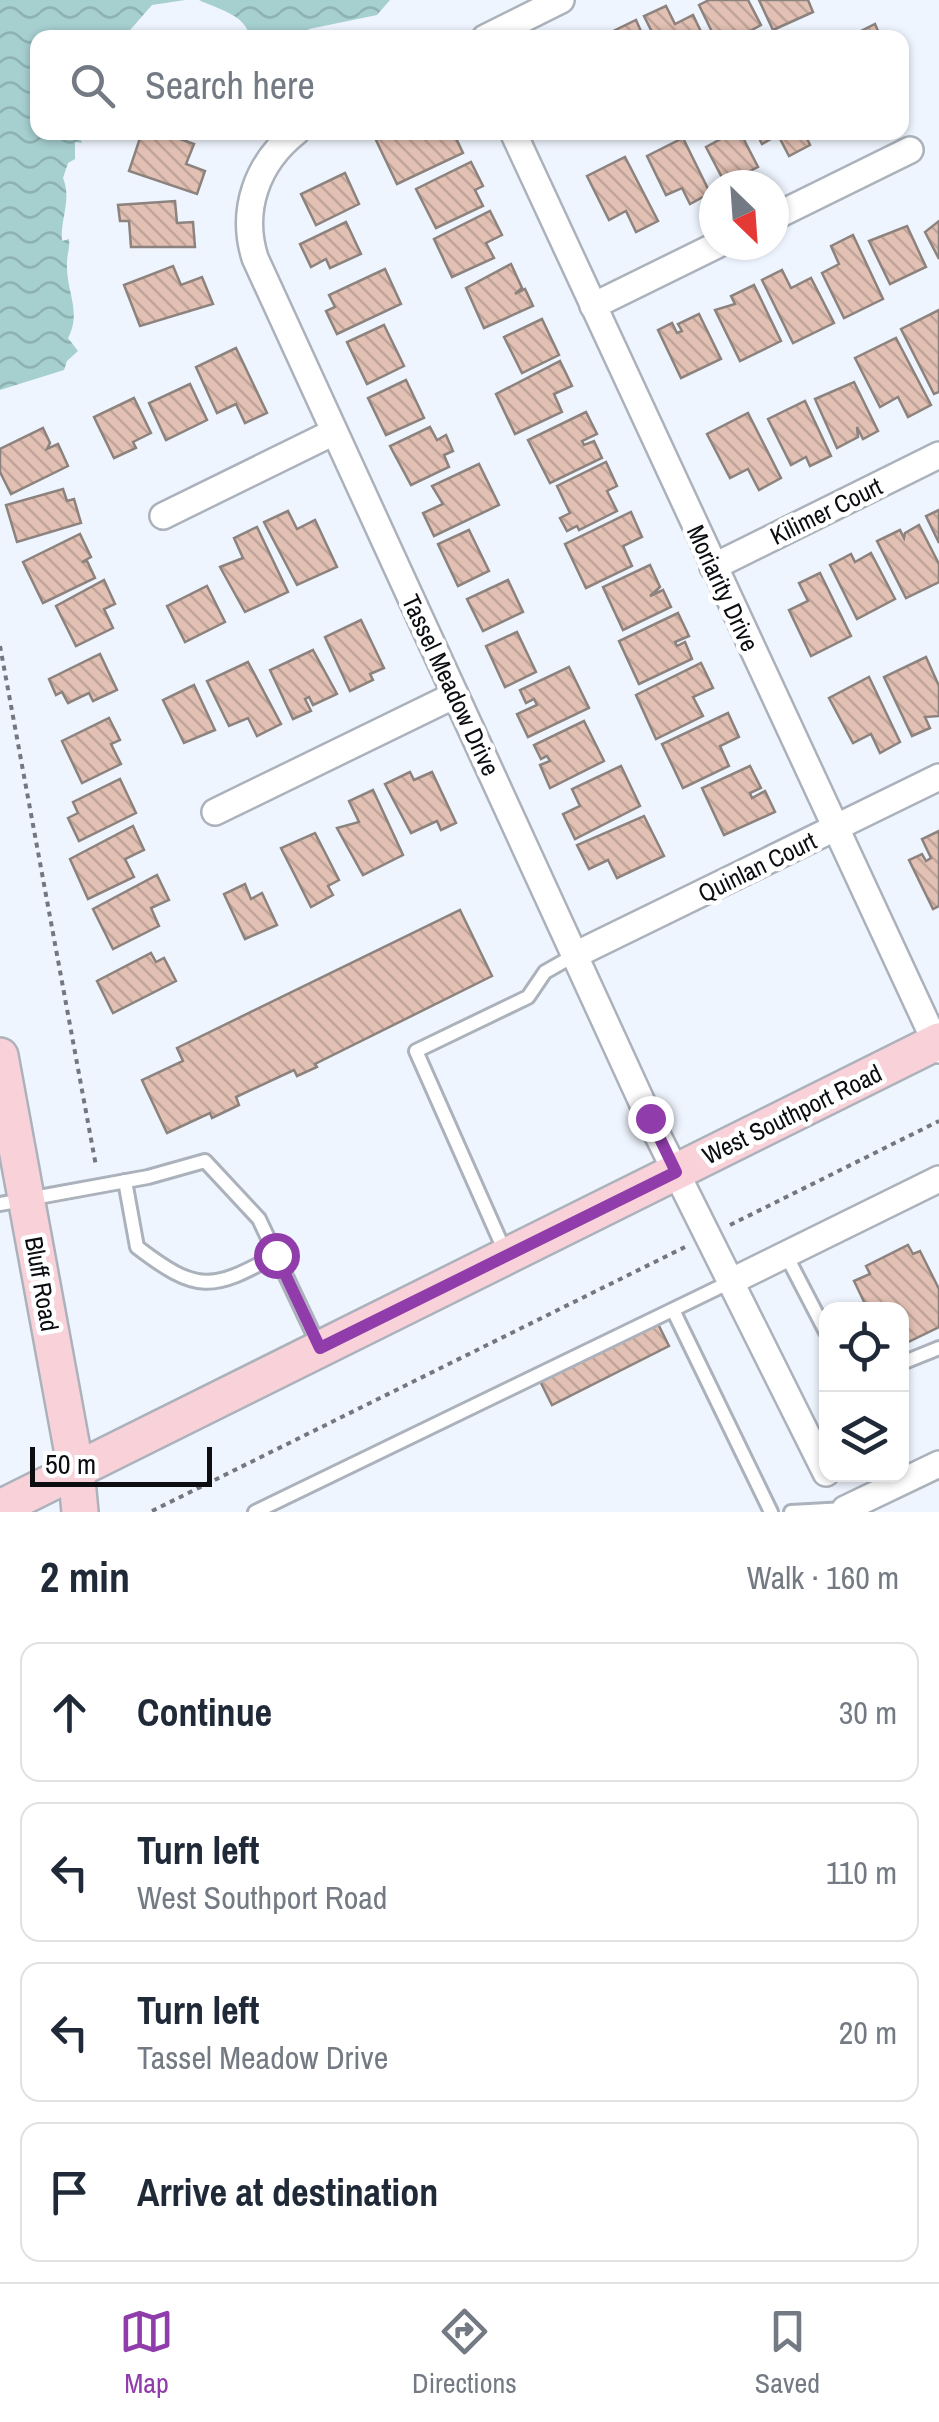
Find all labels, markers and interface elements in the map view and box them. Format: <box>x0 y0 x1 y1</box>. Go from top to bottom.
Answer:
search box <box>30 30 909 140</box>
icon: search <box>65 58 120 113</box>
text: Search here <box>145 60 315 111</box>
north arrow <box>699 170 789 260</box>
street label: Kilimer Court <box>764 469 888 553</box>
street label: Moriarity Drive <box>679 519 767 657</box>
street label: Tassel Meadow Drive <box>394 589 508 781</box>
street label: Quinlan Court <box>692 824 822 910</box>
street label: West Southport Road <box>697 1056 887 1172</box>
route end <box>628 1096 674 1142</box>
route start <box>254 1233 300 1279</box>
street label: Bluff Road <box>17 1234 67 1334</box>
map controls <box>819 1302 909 1482</box>
button: locate <box>819 1302 909 1392</box>
button: layers <box>819 1392 909 1482</box>
scale bar <box>30 1442 212 1486</box>
text: 50 m <box>45 1445 96 1483</box>
text: 2 min <box>40 1549 130 1605</box>
text: Walk · 160 m <box>747 1556 899 1599</box>
icon: ahead <box>42 1685 97 1740</box>
text: Continue <box>137 1687 272 1738</box>
text: 30 m <box>839 1691 897 1734</box>
text: Turn left <box>137 1825 259 1876</box>
icon: left <box>42 1845 97 1900</box>
text: 110 m <box>826 1851 897 1894</box>
text: West Southport Road <box>137 1876 387 1919</box>
text: Turn left <box>137 1985 259 2036</box>
icon: left <box>42 2005 97 2060</box>
text: 20 m <box>839 2011 897 2054</box>
text: Tassel Meadow Drive <box>137 2036 388 2079</box>
icon: arrive <box>42 2165 97 2220</box>
text: Arrive at destination <box>137 2167 438 2218</box>
tab: Map <box>119 2304 174 2402</box>
tab: Directions <box>412 2304 517 2402</box>
tab: Saved <box>755 2304 820 2402</box>

